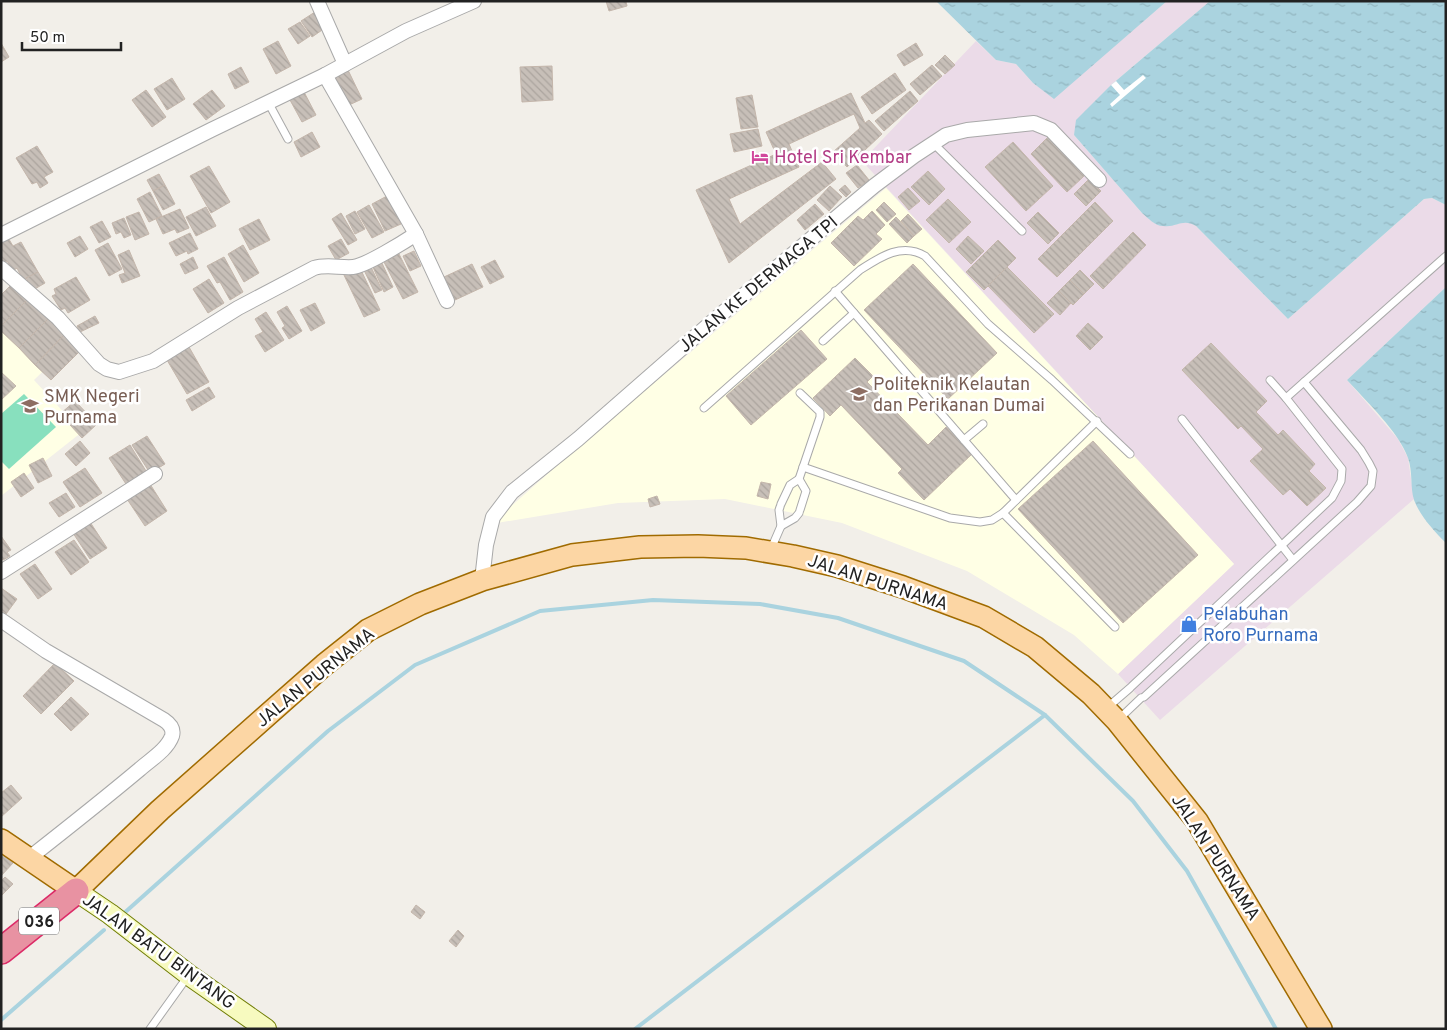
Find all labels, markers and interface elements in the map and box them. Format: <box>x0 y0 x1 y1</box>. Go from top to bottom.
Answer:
scale bar <box>22 20 121 52</box>
text: 50 m <box>30 29 65 48</box>
hotel icon: Hotel Sri Kembar <box>750 147 770 167</box>
place label: Hotel Sri Kembar <box>774 147 912 170</box>
street label: JALAN KE DERMAGA TPI <box>674 212 843 359</box>
place label: Politeknik Kelautan dan Perikanan Dumai <box>873 374 1045 418</box>
school or university icon: Politeknik Kelautan dan Perikanan Dumai <box>849 384 869 404</box>
place label: SMK Negeri Purnama <box>44 386 139 430</box>
school or university icon: SMK Negeri Purnama <box>20 396 40 416</box>
street label: JALAN PURNAMA <box>804 550 951 617</box>
place label: Pelabuhan Roro Purnama <box>1203 604 1318 648</box>
shop icon: Pelabuhan Roro Purnama <box>1179 614 1199 634</box>
street label: JALAN PURNAMA <box>252 623 380 733</box>
street label: JALAN PURNAMA <box>1165 790 1264 925</box>
street label: JALAN BATU BINTANG <box>77 889 239 1015</box>
road number: 036 <box>19 908 59 934</box>

